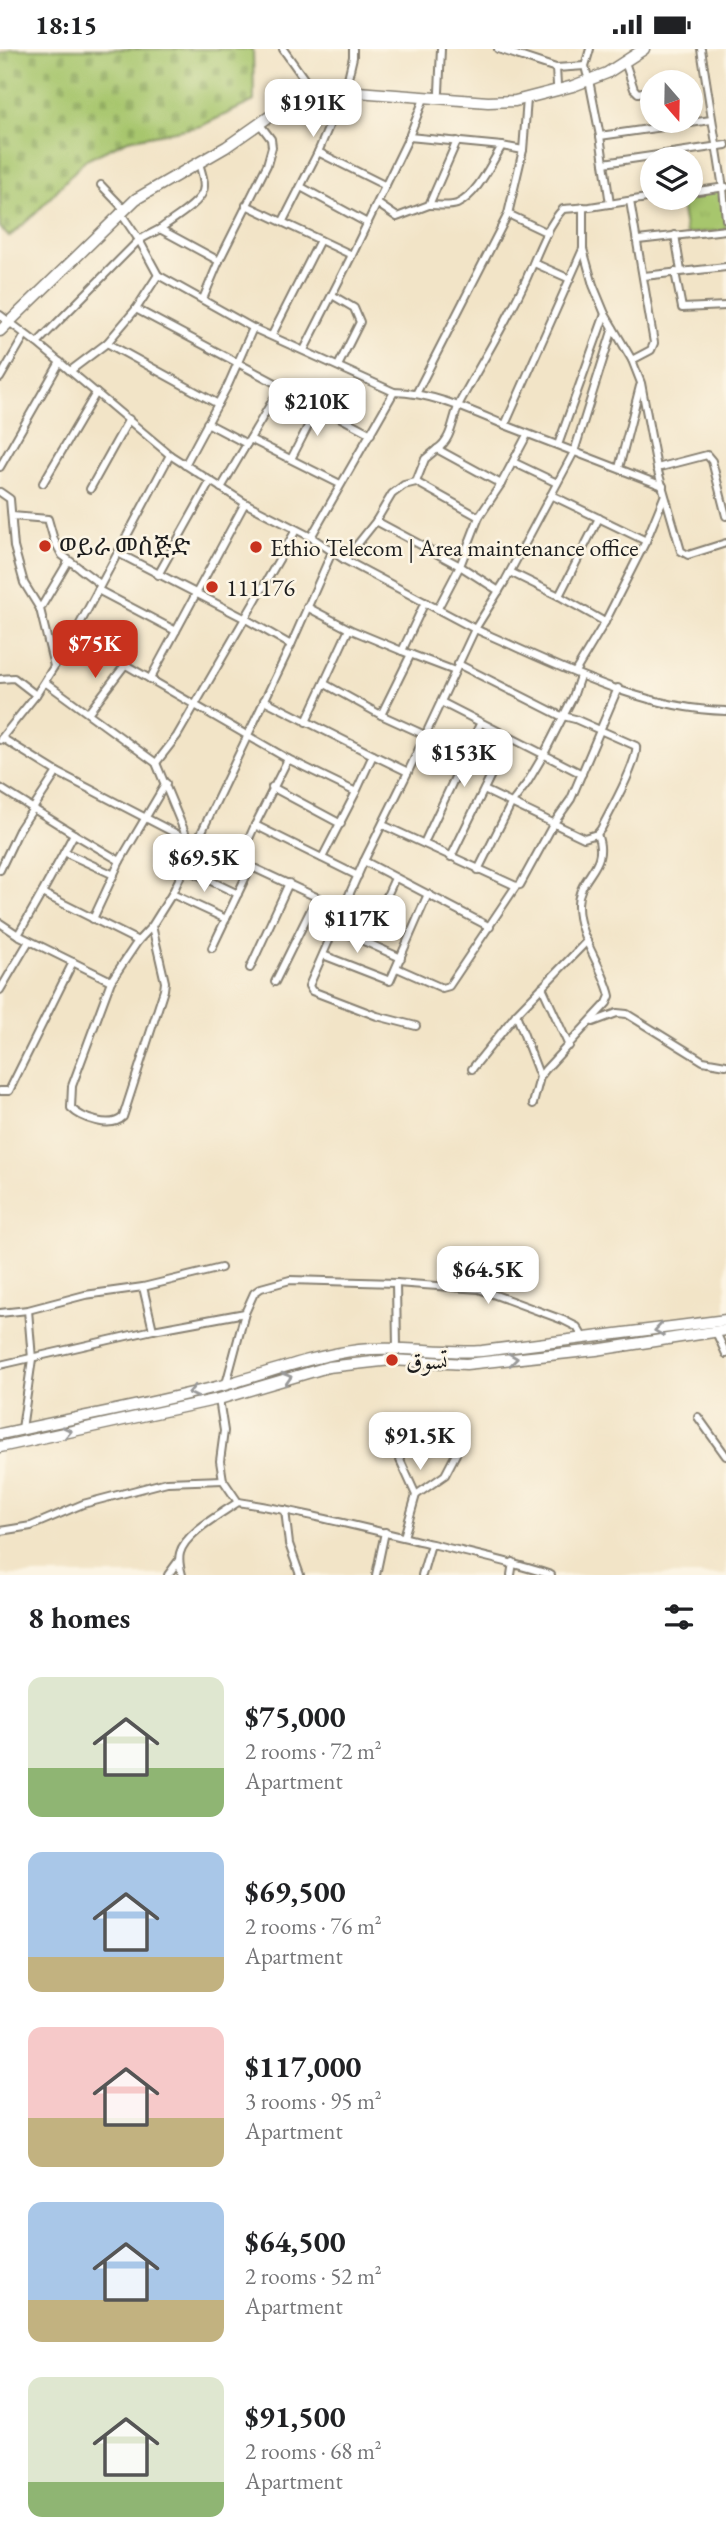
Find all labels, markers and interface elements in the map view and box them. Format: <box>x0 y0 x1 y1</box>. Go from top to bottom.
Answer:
text: 18:15 <box>35 8 97 42</box>
north arrow <box>640 70 704 133</box>
map controls <box>640 70 703 210</box>
pin: $191K <box>264 80 362 139</box>
text: $191K <box>281 87 345 117</box>
button: layers <box>640 147 703 210</box>
pin: $210K <box>268 379 366 438</box>
text: $210K <box>285 386 349 416</box>
place label: ወይራ መስጅድ <box>59 531 191 562</box>
place label: Ethio Telecom | Area maintenance office <box>270 532 639 563</box>
marker: ወይራ መስጅድ <box>37 538 53 554</box>
marker: Ethio Telecom | Area maintenance office <box>248 539 264 555</box>
place label: 111176 <box>226 572 295 603</box>
marker: 111176 <box>204 579 220 595</box>
pin: $75K <box>54 621 136 680</box>
text: $75K <box>69 628 121 658</box>
pin: $153K <box>415 729 513 789</box>
text: $153K <box>432 737 496 767</box>
pin: $69.5K <box>147 835 261 894</box>
text: $69.5K <box>169 842 239 872</box>
pin: $117K <box>308 895 406 955</box>
text: $117K <box>325 903 389 933</box>
pin: $64.5K <box>431 1247 545 1306</box>
text: $64.5K <box>453 1254 523 1284</box>
one-way arrow <box>653 1322 664 1337</box>
place label: تسوق <box>406 1345 448 1376</box>
marker: تسوق <box>384 1352 400 1368</box>
one-way arrow <box>507 1352 518 1367</box>
one-way arrow <box>281 1372 293 1386</box>
one-way arrow <box>187 1384 199 1399</box>
pin: $91.5K <box>363 1413 477 1472</box>
text: $91.5K <box>385 1420 455 1450</box>
one-way arrow <box>61 1426 73 1441</box>
text: 8 homes <box>28 1598 130 1637</box>
icon: filters <box>660 1598 698 1636</box>
text: $75,000 <box>245 1697 346 1736</box>
icon: home <box>84 1705 168 1789</box>
text: 2 rooms · 72 m² <box>245 1736 382 1766</box>
text: Apartment <box>245 1766 343 1796</box>
text: $69,500 <box>245 1872 346 1911</box>
icon: home <box>84 1880 168 1964</box>
text: 2 rooms · 76 m² <box>245 1911 382 1941</box>
text: Apartment <box>245 1941 343 1971</box>
text: $117,000 <box>245 2047 361 2086</box>
icon: home <box>84 2055 168 2139</box>
text: 3 rooms · 95 m² <box>245 2086 382 2116</box>
text: Apartment <box>245 2116 343 2146</box>
text: $64,500 <box>245 2222 346 2261</box>
icon: home <box>84 2230 168 2314</box>
text: 2 rooms · 52 m² <box>245 2261 382 2291</box>
text: Apartment <box>245 2291 343 2321</box>
text: $91,500 <box>245 2397 346 2436</box>
icon: home <box>84 2405 168 2489</box>
text: 2 rooms · 68 m² <box>245 2436 382 2466</box>
text: Apartment <box>245 2466 343 2496</box>

